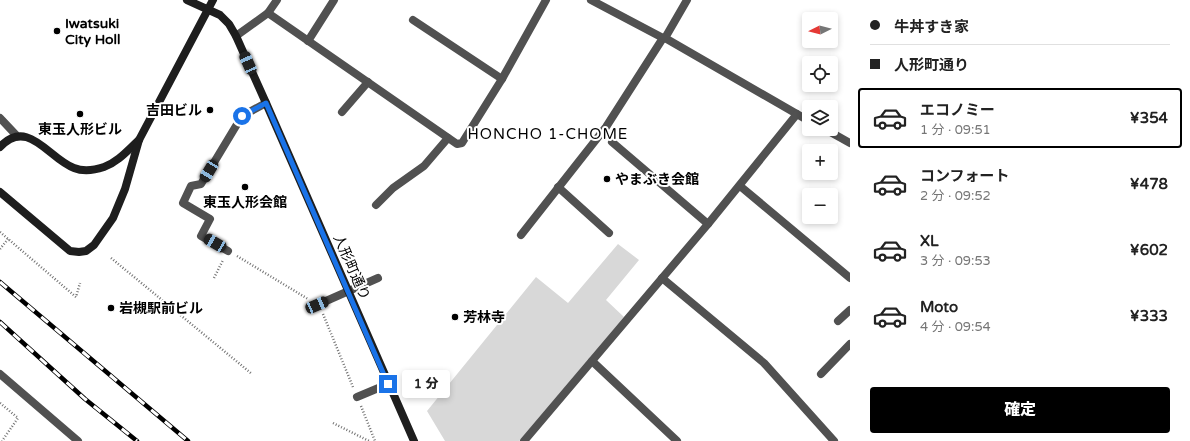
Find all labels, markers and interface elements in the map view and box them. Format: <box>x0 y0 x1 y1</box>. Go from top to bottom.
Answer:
north arrow <box>802 12 838 48</box>
map controls <box>802 12 838 224</box>
place label: Iwatsuki City Holl <box>65 15 121 48</box>
text: 牛丼すき家 <box>894 18 969 36</box>
marker: Iwatsuki City Holl <box>52 26 62 36</box>
car <box>238 50 258 76</box>
button: locate <box>802 56 838 92</box>
text: 人形町通り <box>894 56 969 74</box>
button: layers <box>802 100 838 136</box>
icon: car <box>872 100 908 136</box>
text: エコノミー <box>920 101 995 119</box>
place label: 吉田ビル <box>146 102 202 119</box>
marker: 吉田ビル <box>205 105 215 115</box>
route start <box>233 107 251 125</box>
marker: 東玉人形ビル <box>75 109 85 119</box>
text: ¥354 <box>1130 109 1168 127</box>
place label: 東玉人形ビル <box>38 121 122 138</box>
text: 1 分 · 09:51 <box>920 122 991 138</box>
district label: HONCHO 1-CHOME <box>468 125 628 143</box>
button: + <box>802 144 838 180</box>
car <box>198 158 220 184</box>
icon: car <box>872 166 908 202</box>
text: コンフォート <box>920 167 1010 185</box>
place label: やまぶき会館 <box>615 171 699 188</box>
marker: やまぶき会館 <box>602 174 612 184</box>
text: ¥478 <box>1130 175 1168 193</box>
marker: 東玉人形会館 <box>240 182 250 192</box>
button: − <box>802 188 838 224</box>
text: 2 分 · 09:52 <box>920 188 991 204</box>
place label: 東玉人形会館 <box>203 194 287 211</box>
car <box>202 232 228 254</box>
street label: 人形町通り <box>330 232 374 303</box>
icon: car <box>872 232 908 268</box>
text: XL <box>920 232 939 250</box>
text: ¥602 <box>1130 241 1168 259</box>
text: 3 分 · 09:53 <box>920 253 991 269</box>
car <box>304 295 330 315</box>
icon: car <box>872 298 908 334</box>
text: Moto <box>920 298 958 316</box>
place label: 岩槻駅前ビル <box>119 300 203 317</box>
marker: 岩槻駅前ビル <box>106 303 116 313</box>
text: ¥333 <box>1130 307 1168 325</box>
place label: 芳林寺 <box>463 309 505 326</box>
marker: 芳林寺 <box>450 312 460 322</box>
text: 4 分 · 09:54 <box>920 319 991 335</box>
callout: 1 分 <box>402 370 450 398</box>
route end <box>379 375 397 393</box>
text: 1 分 <box>414 376 438 392</box>
button: 確定 <box>870 387 1170 433</box>

